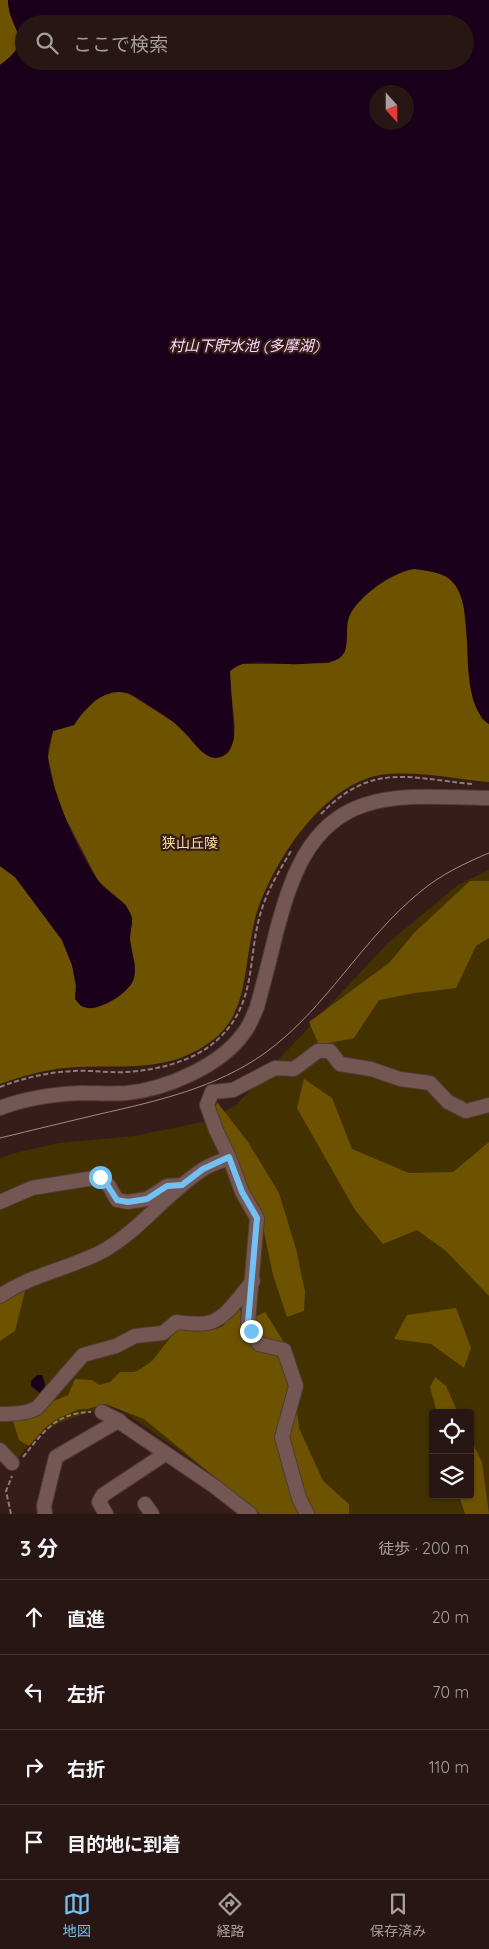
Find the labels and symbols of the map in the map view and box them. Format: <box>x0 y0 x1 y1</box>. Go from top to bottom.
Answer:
north arrow <box>369 85 414 130</box>
water label: 村山下貯水池 (多摩湖) <box>169 336 321 355</box>
park label: 狭山丘陵 <box>162 834 218 852</box>
route start <box>89 1166 112 1189</box>
route end <box>240 1320 263 1343</box>

